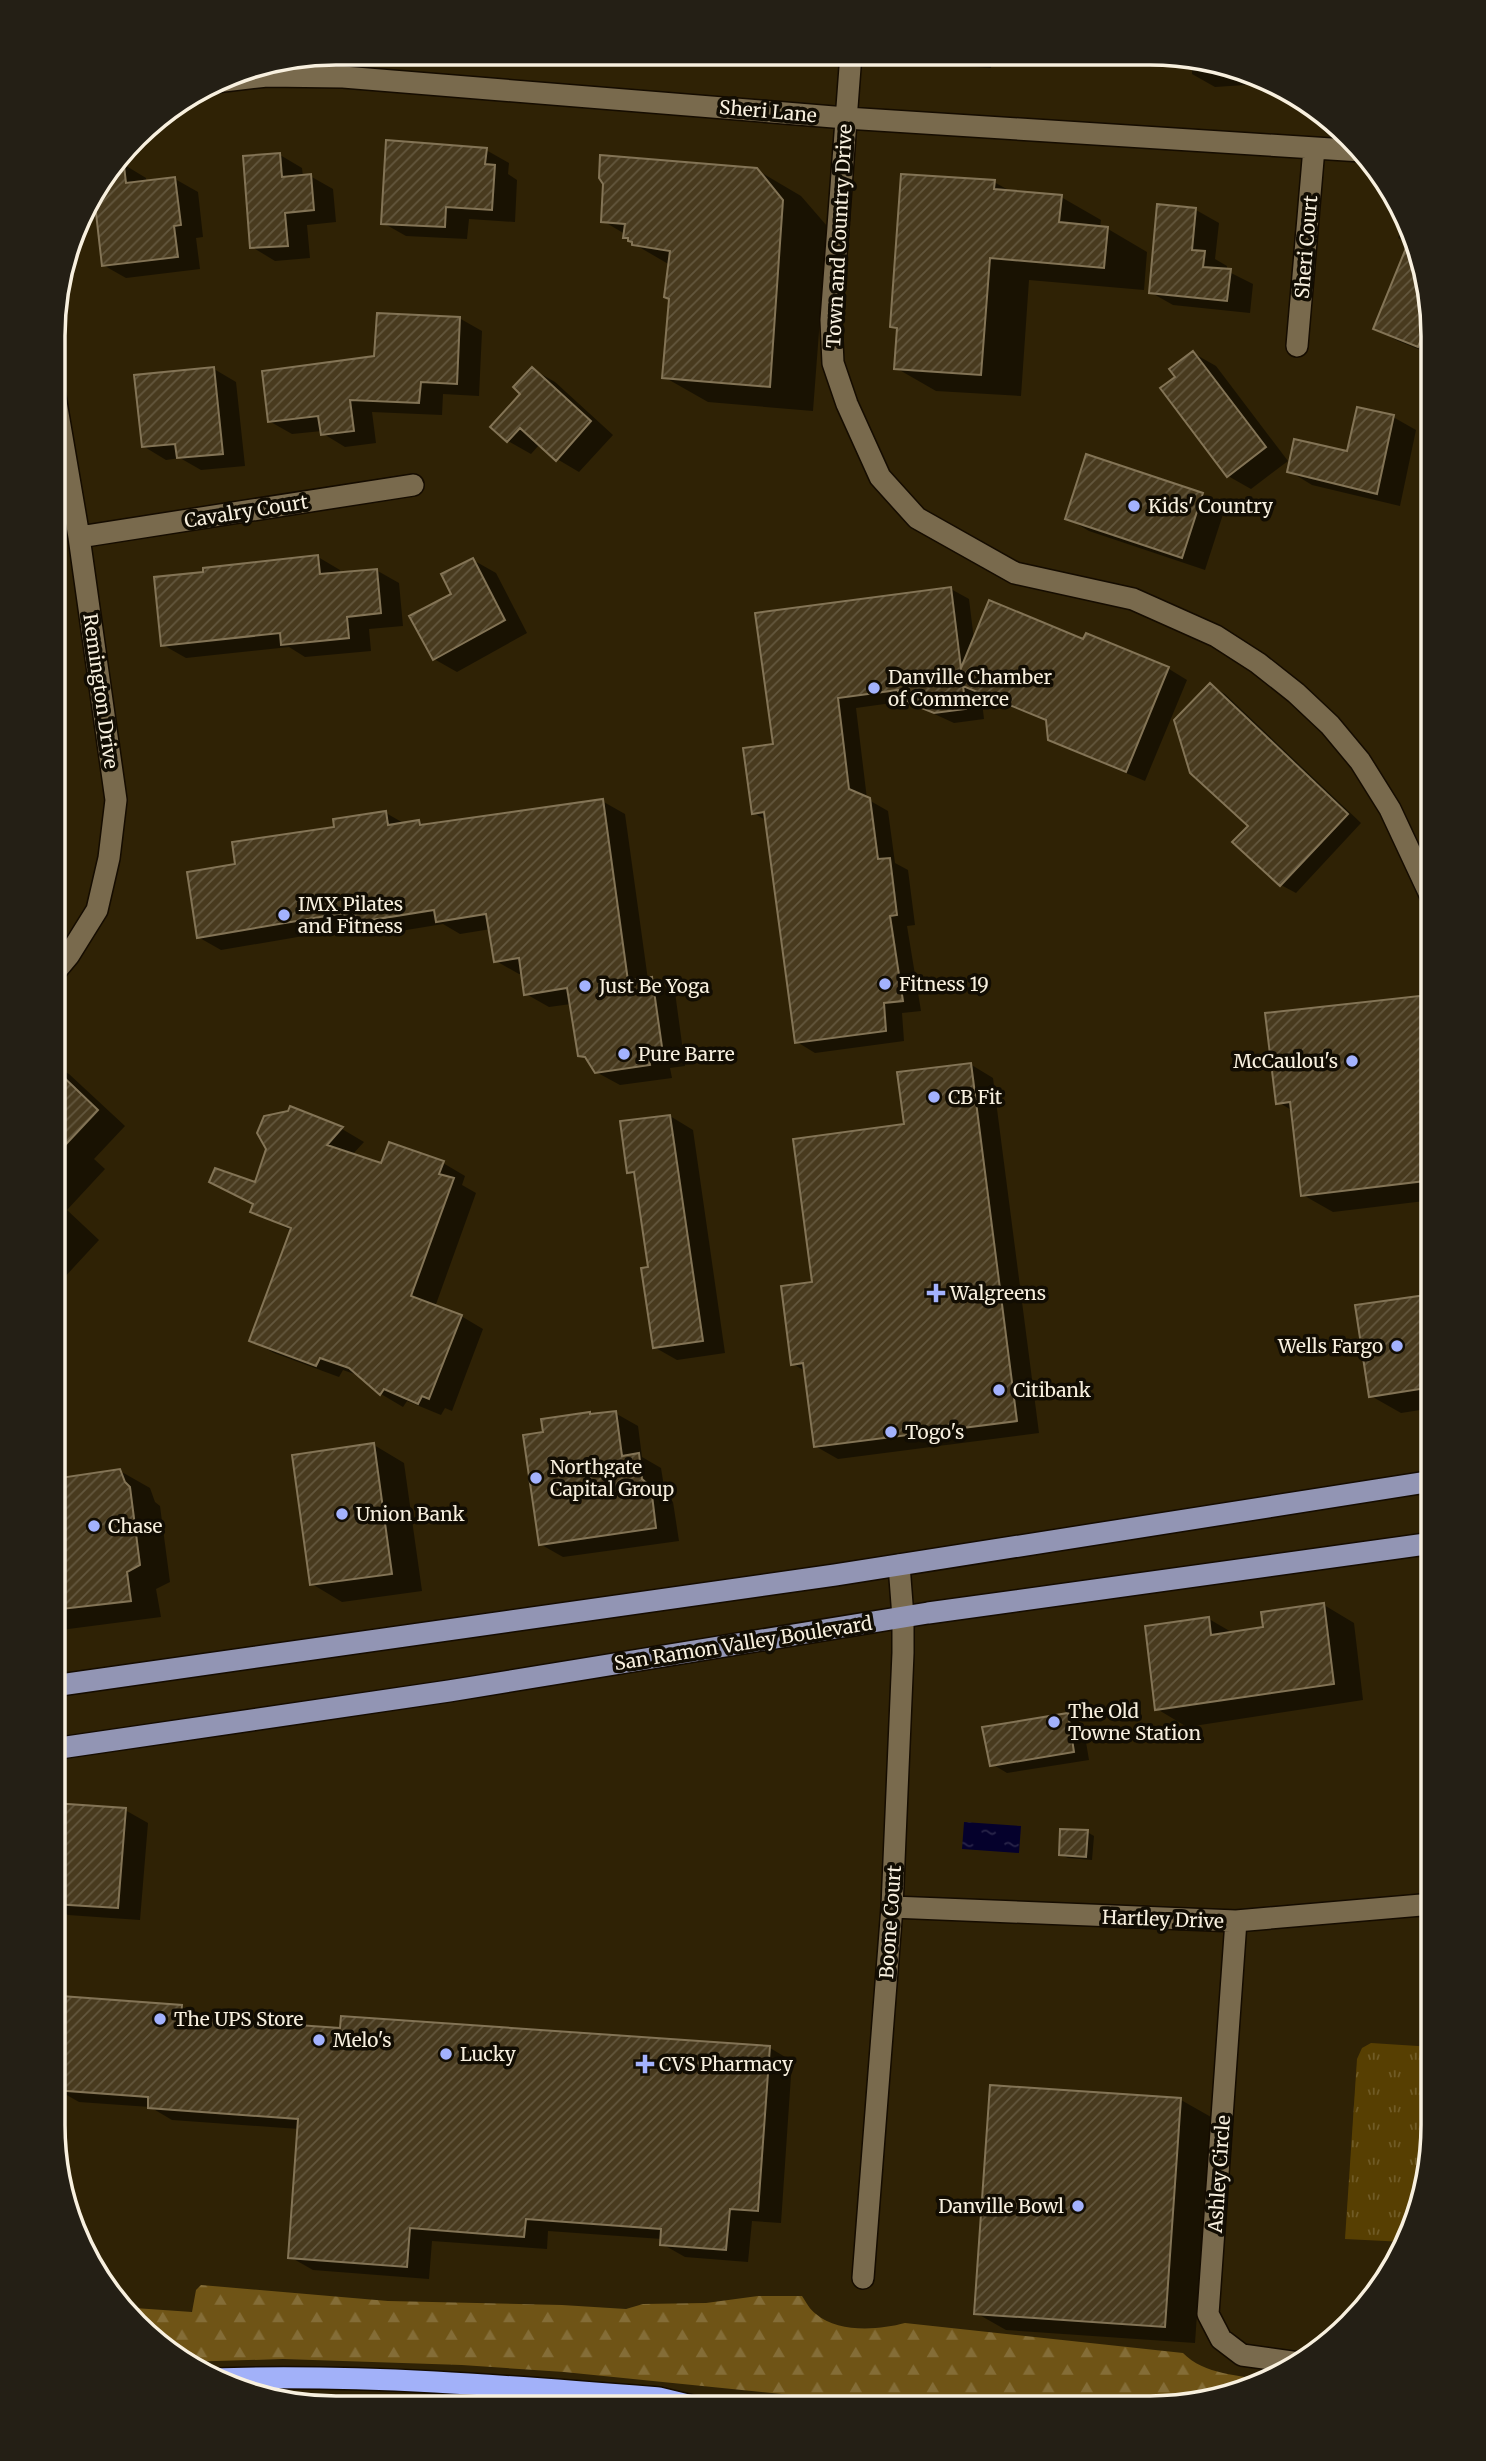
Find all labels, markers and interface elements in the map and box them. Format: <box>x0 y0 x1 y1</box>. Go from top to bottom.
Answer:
street label: Sheri Lane <box>718 95 818 127</box>
street label: Town and Country Drive <box>821 123 857 349</box>
street label: Sheri Court <box>1290 194 1323 300</box>
street label: Cavalry Court <box>182 489 310 533</box>
place label: Kids' Country <box>1148 494 1273 518</box>
marker: Kids' Country <box>1126 498 1142 514</box>
street label: Remington Drive <box>78 612 124 770</box>
place label: Danville Chamber of Commerce <box>888 665 1052 711</box>
marker: Danville Chamber of Commerce <box>866 680 882 696</box>
place label: IMX Pilates and Fitness <box>298 892 403 938</box>
marker: IMX Pilates and Fitness <box>276 907 292 923</box>
place label: Fitness 19 <box>899 972 989 996</box>
place label: Just Be Yoga <box>598 974 710 998</box>
marker: Fitness 19 <box>877 976 893 992</box>
marker: Just Be Yoga <box>577 978 593 994</box>
place label: Pure Barre <box>638 1042 735 1066</box>
marker: Pure Barre <box>616 1046 632 1062</box>
place label: McCaulou's <box>1233 1049 1338 1073</box>
marker: McCaulou's <box>1344 1053 1360 1069</box>
place label: CB Fit <box>948 1085 1003 1109</box>
marker: CB Fit <box>926 1089 942 1105</box>
place label: Walgreens <box>949 1281 1046 1305</box>
marker: Walgreens <box>928 1285 944 1301</box>
place label: Wells Fargo <box>1277 1334 1383 1358</box>
marker: Wells Fargo <box>1389 1338 1405 1354</box>
place label: Citibank <box>1013 1378 1091 1402</box>
marker: Citibank <box>991 1382 1007 1398</box>
place label: Togo's <box>905 1420 964 1444</box>
marker: Togo's <box>883 1424 899 1440</box>
place label: Northgate Capital Group <box>550 1455 674 1501</box>
marker: Northgate Capital Group <box>528 1470 544 1486</box>
place label: Union Bank <box>356 1502 465 1526</box>
marker: Union Bank <box>334 1506 350 1522</box>
place label: Chase <box>108 1514 163 1538</box>
marker: Chase <box>86 1518 102 1534</box>
street label: San Ramon Valley Boulevard <box>612 1611 874 1675</box>
place label: The Old Towne Station <box>1068 1699 1201 1745</box>
marker: The Old Towne Station <box>1046 1714 1062 1730</box>
street label: Boone Court <box>874 1864 906 1980</box>
street label: Hartley Drive <box>1102 1905 1224 1933</box>
place label: The UPS Store <box>174 2007 303 2031</box>
marker: The UPS Store <box>152 2011 168 2027</box>
place label: Melo's <box>333 2028 392 2052</box>
marker: Melo's <box>311 2032 327 2048</box>
place label: Lucky <box>460 2042 516 2066</box>
marker: Lucky <box>438 2046 454 2062</box>
place label: CVS Pharmacy <box>659 2052 793 2076</box>
marker: CVS Pharmacy <box>637 2056 653 2072</box>
street label: Ashley Circle <box>1203 2114 1235 2235</box>
place label: Danville Bowl <box>938 2194 1064 2218</box>
marker: Danville Bowl <box>1070 2198 1086 2214</box>

